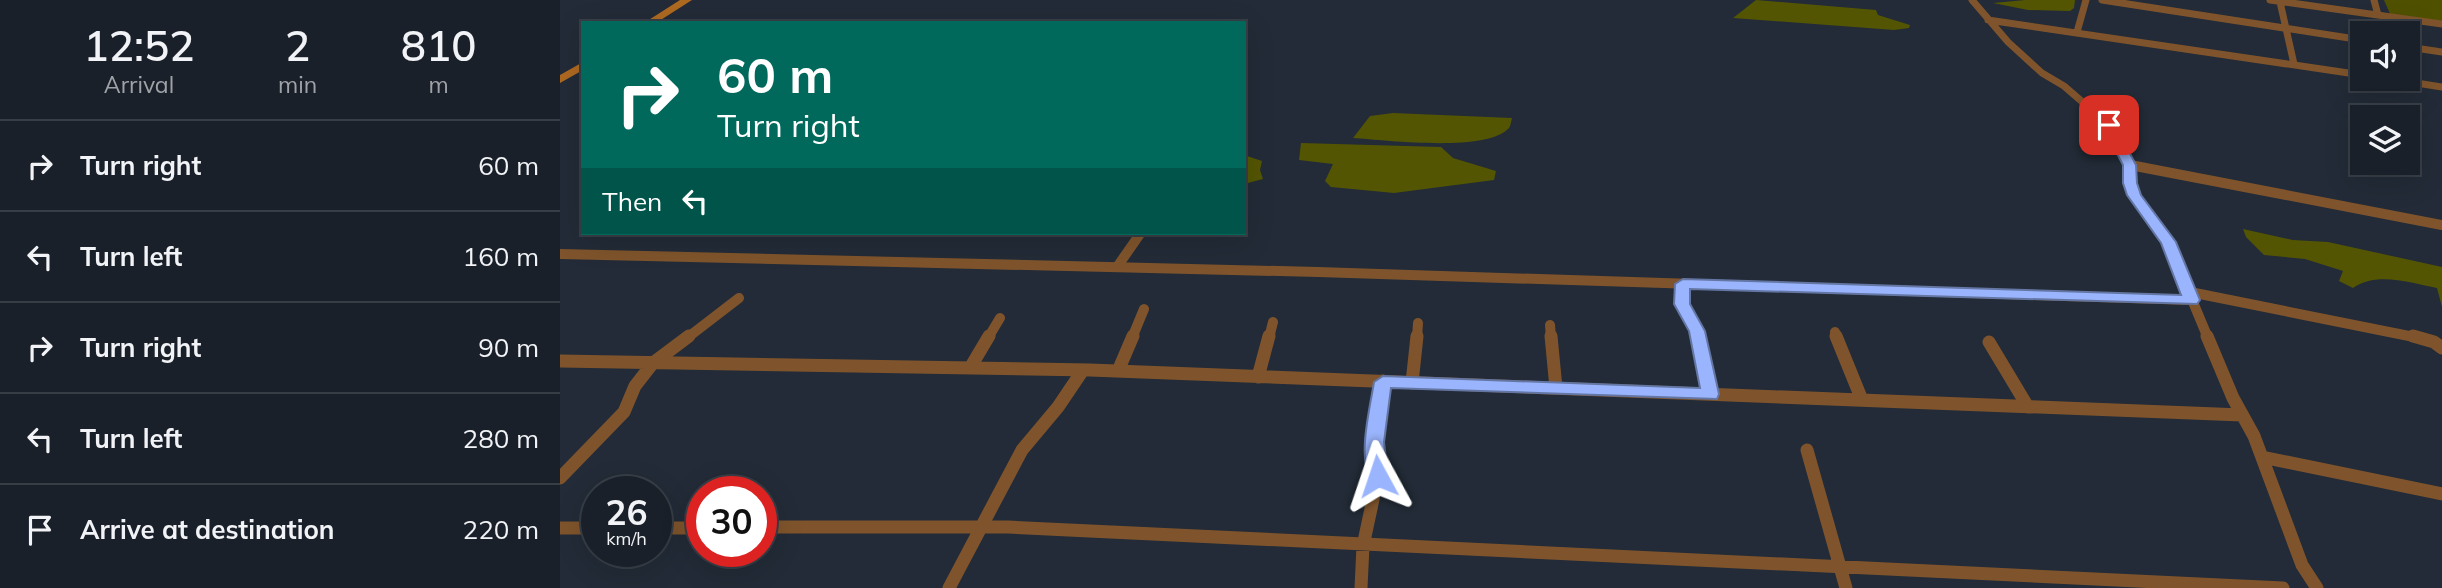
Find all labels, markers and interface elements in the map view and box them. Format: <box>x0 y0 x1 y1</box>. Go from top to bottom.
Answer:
text: 12:52 <box>84 19 194 72</box>
text: 2 <box>285 19 310 72</box>
text: 810 <box>401 19 476 72</box>
map controls <box>2350 21 2420 175</box>
button: sound <box>2350 21 2420 91</box>
text: 60 m <box>717 44 833 105</box>
icon: right <box>602 49 693 140</box>
text: Arrival <box>104 70 174 99</box>
text: min <box>278 70 317 99</box>
text: m <box>428 70 449 99</box>
pin <box>2079 95 2139 155</box>
text: Turn right <box>717 105 860 145</box>
button: layers <box>2350 105 2420 175</box>
icon: arrive <box>2090 106 2128 144</box>
icon: right <box>21 147 59 185</box>
text: Turn right <box>80 149 201 182</box>
text: 60 m <box>478 149 539 182</box>
icon: left <box>676 182 714 220</box>
text: Then <box>602 185 662 218</box>
icon: left <box>21 238 59 276</box>
text: Turn left <box>80 240 182 273</box>
text: 160 m <box>463 240 539 273</box>
icon: right <box>21 329 59 367</box>
text: Turn right <box>80 331 201 364</box>
text: 90 m <box>478 331 539 364</box>
icon: left <box>21 420 59 458</box>
text: Turn left <box>80 422 182 455</box>
text: 280 m <box>463 422 539 455</box>
position arrow <box>1341 439 1415 513</box>
speed limit sign: 30 <box>686 476 777 567</box>
text: 26 <box>605 490 648 534</box>
icon: arrive <box>21 511 59 549</box>
text: Arrive at destination <box>80 513 335 546</box>
text: 220 m <box>463 513 539 546</box>
text: km/h <box>606 527 647 550</box>

